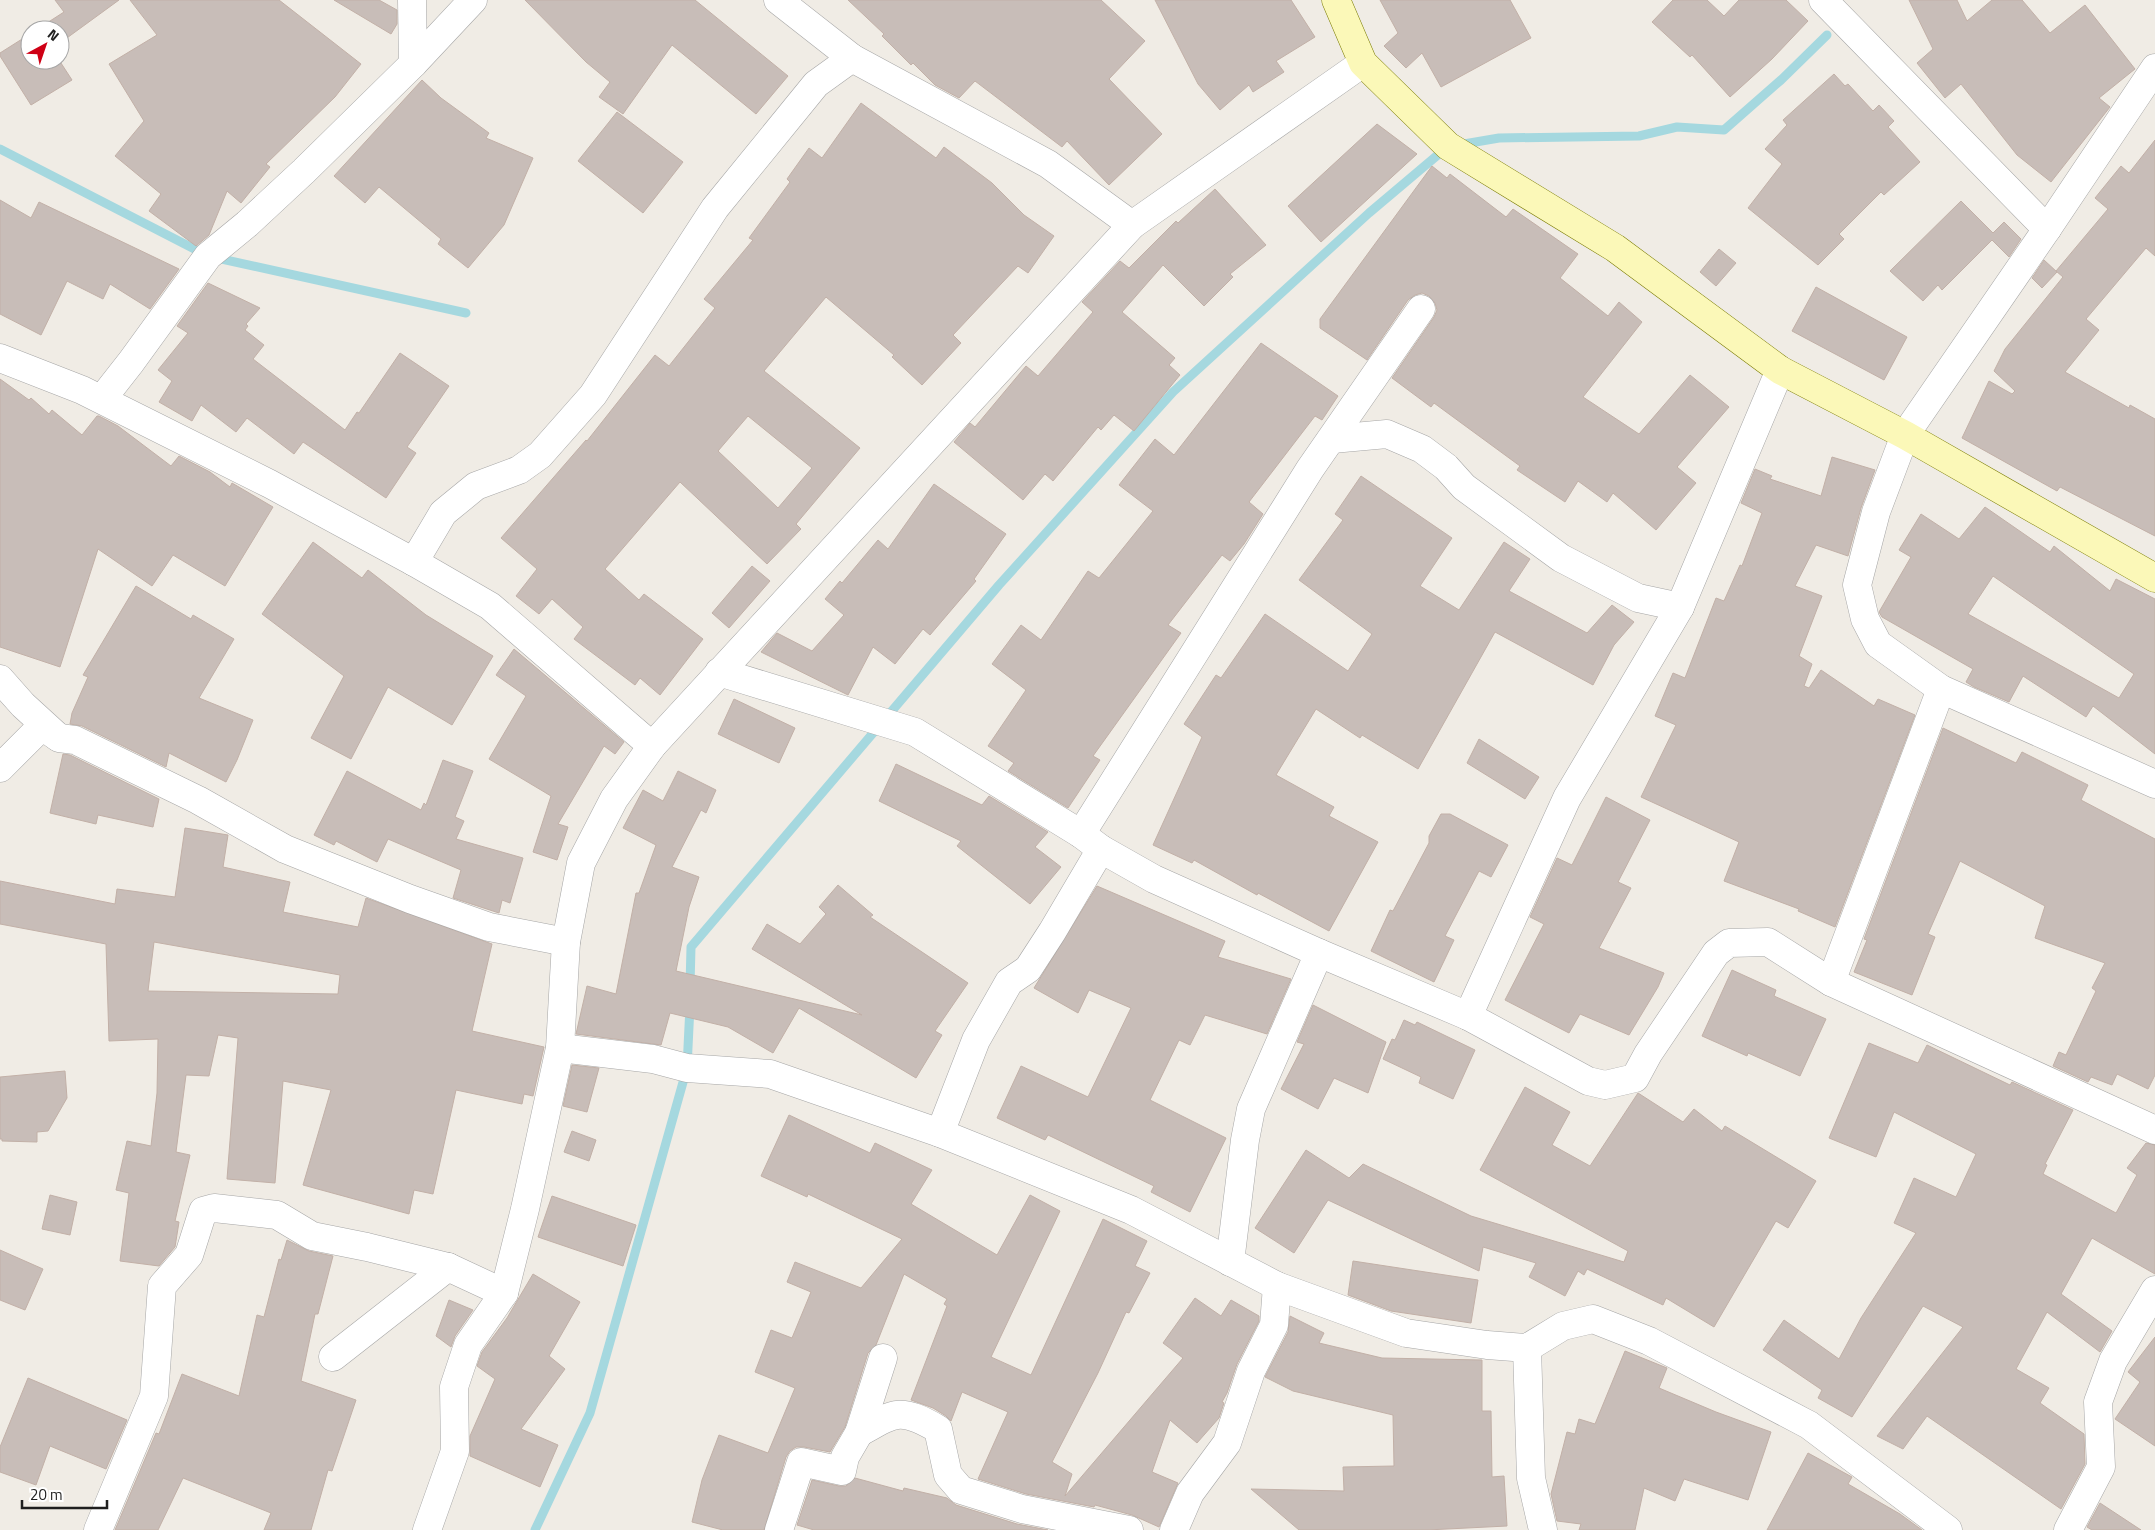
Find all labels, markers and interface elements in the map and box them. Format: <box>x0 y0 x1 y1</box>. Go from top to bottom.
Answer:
north arrow <box>20 20 70 70</box>
text: N <box>43 23 64 46</box>
scale bar <box>22 1478 108 1510</box>
text: 20 m <box>30 1483 63 1506</box>

